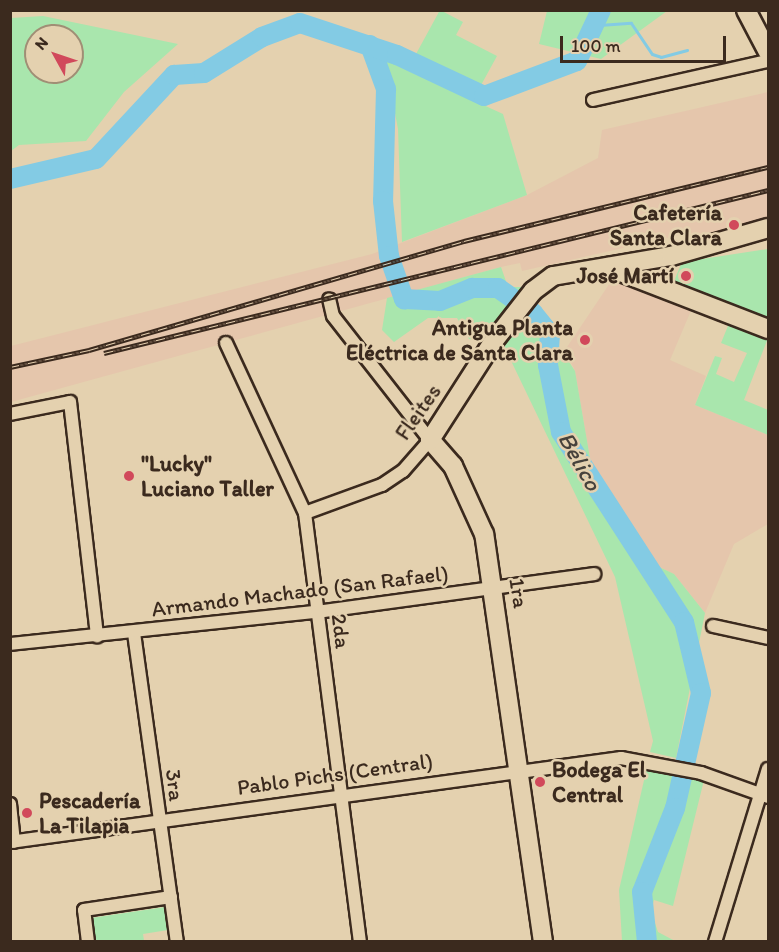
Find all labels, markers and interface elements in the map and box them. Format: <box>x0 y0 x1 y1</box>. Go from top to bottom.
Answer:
north arrow <box>24 24 84 84</box>
scale bar <box>563 24 730 62</box>
text: N <box>31 33 52 54</box>
text: 100 m <box>571 35 621 57</box>
place label: Cafetería Santa Clara <box>611 199 722 250</box>
marker: Cafetería Santa Clara <box>727 218 741 232</box>
place label: José Martí <box>576 263 674 289</box>
marker: José Martí <box>679 269 693 283</box>
place label: Antigua Planta Eléctrica de Santa Clara <box>347 314 573 366</box>
marker: Antigua Planta Eléctrica de Santa Clara <box>578 333 592 347</box>
street label: Fleites <box>389 379 447 445</box>
water label: Bélico <box>552 426 608 496</box>
place label: "Lucky" Luciano Taller <box>141 450 273 502</box>
marker: "Lucky" Luciano Taller <box>122 469 136 483</box>
street label: Armando Machado (San Rafael) <box>150 560 450 622</box>
street label: 1ra <box>504 576 534 610</box>
street label: 2da <box>326 612 356 650</box>
street label: Pablo Pichs (Central) <box>236 747 434 801</box>
place label: Bodega El Central <box>552 756 646 807</box>
street label: 3ra <box>160 767 190 803</box>
marker: Bodega El Central <box>533 775 547 789</box>
place label: Pescadería La Tilapia <box>39 787 140 838</box>
marker: Pescadería La Tilapia <box>20 806 34 820</box>

